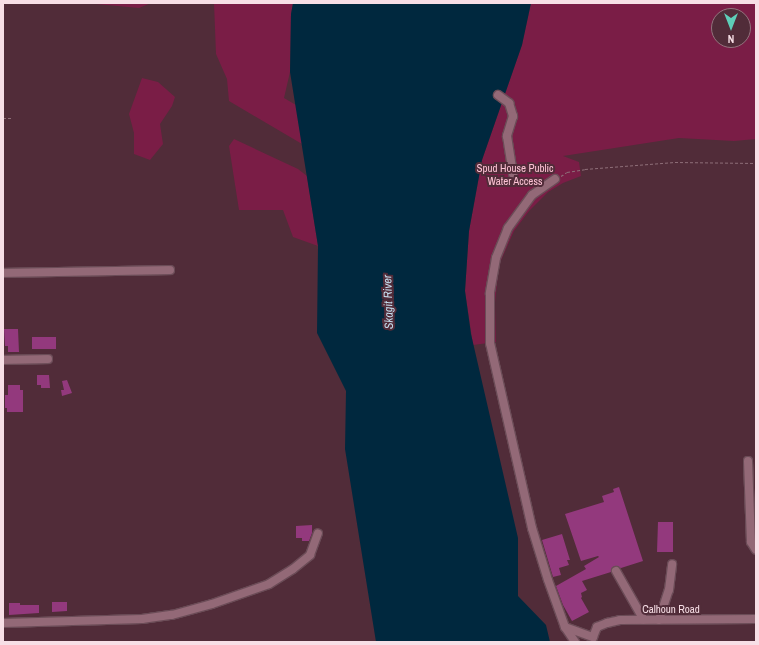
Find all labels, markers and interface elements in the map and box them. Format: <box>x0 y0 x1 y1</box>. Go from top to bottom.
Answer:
north arrow <box>711 8 751 48</box>
text: N <box>728 32 734 46</box>
park label: Spud House Public Water Access <box>476 162 554 188</box>
water label: Skagit River <box>381 275 397 329</box>
street label: Calhoun Road <box>642 602 700 616</box>

